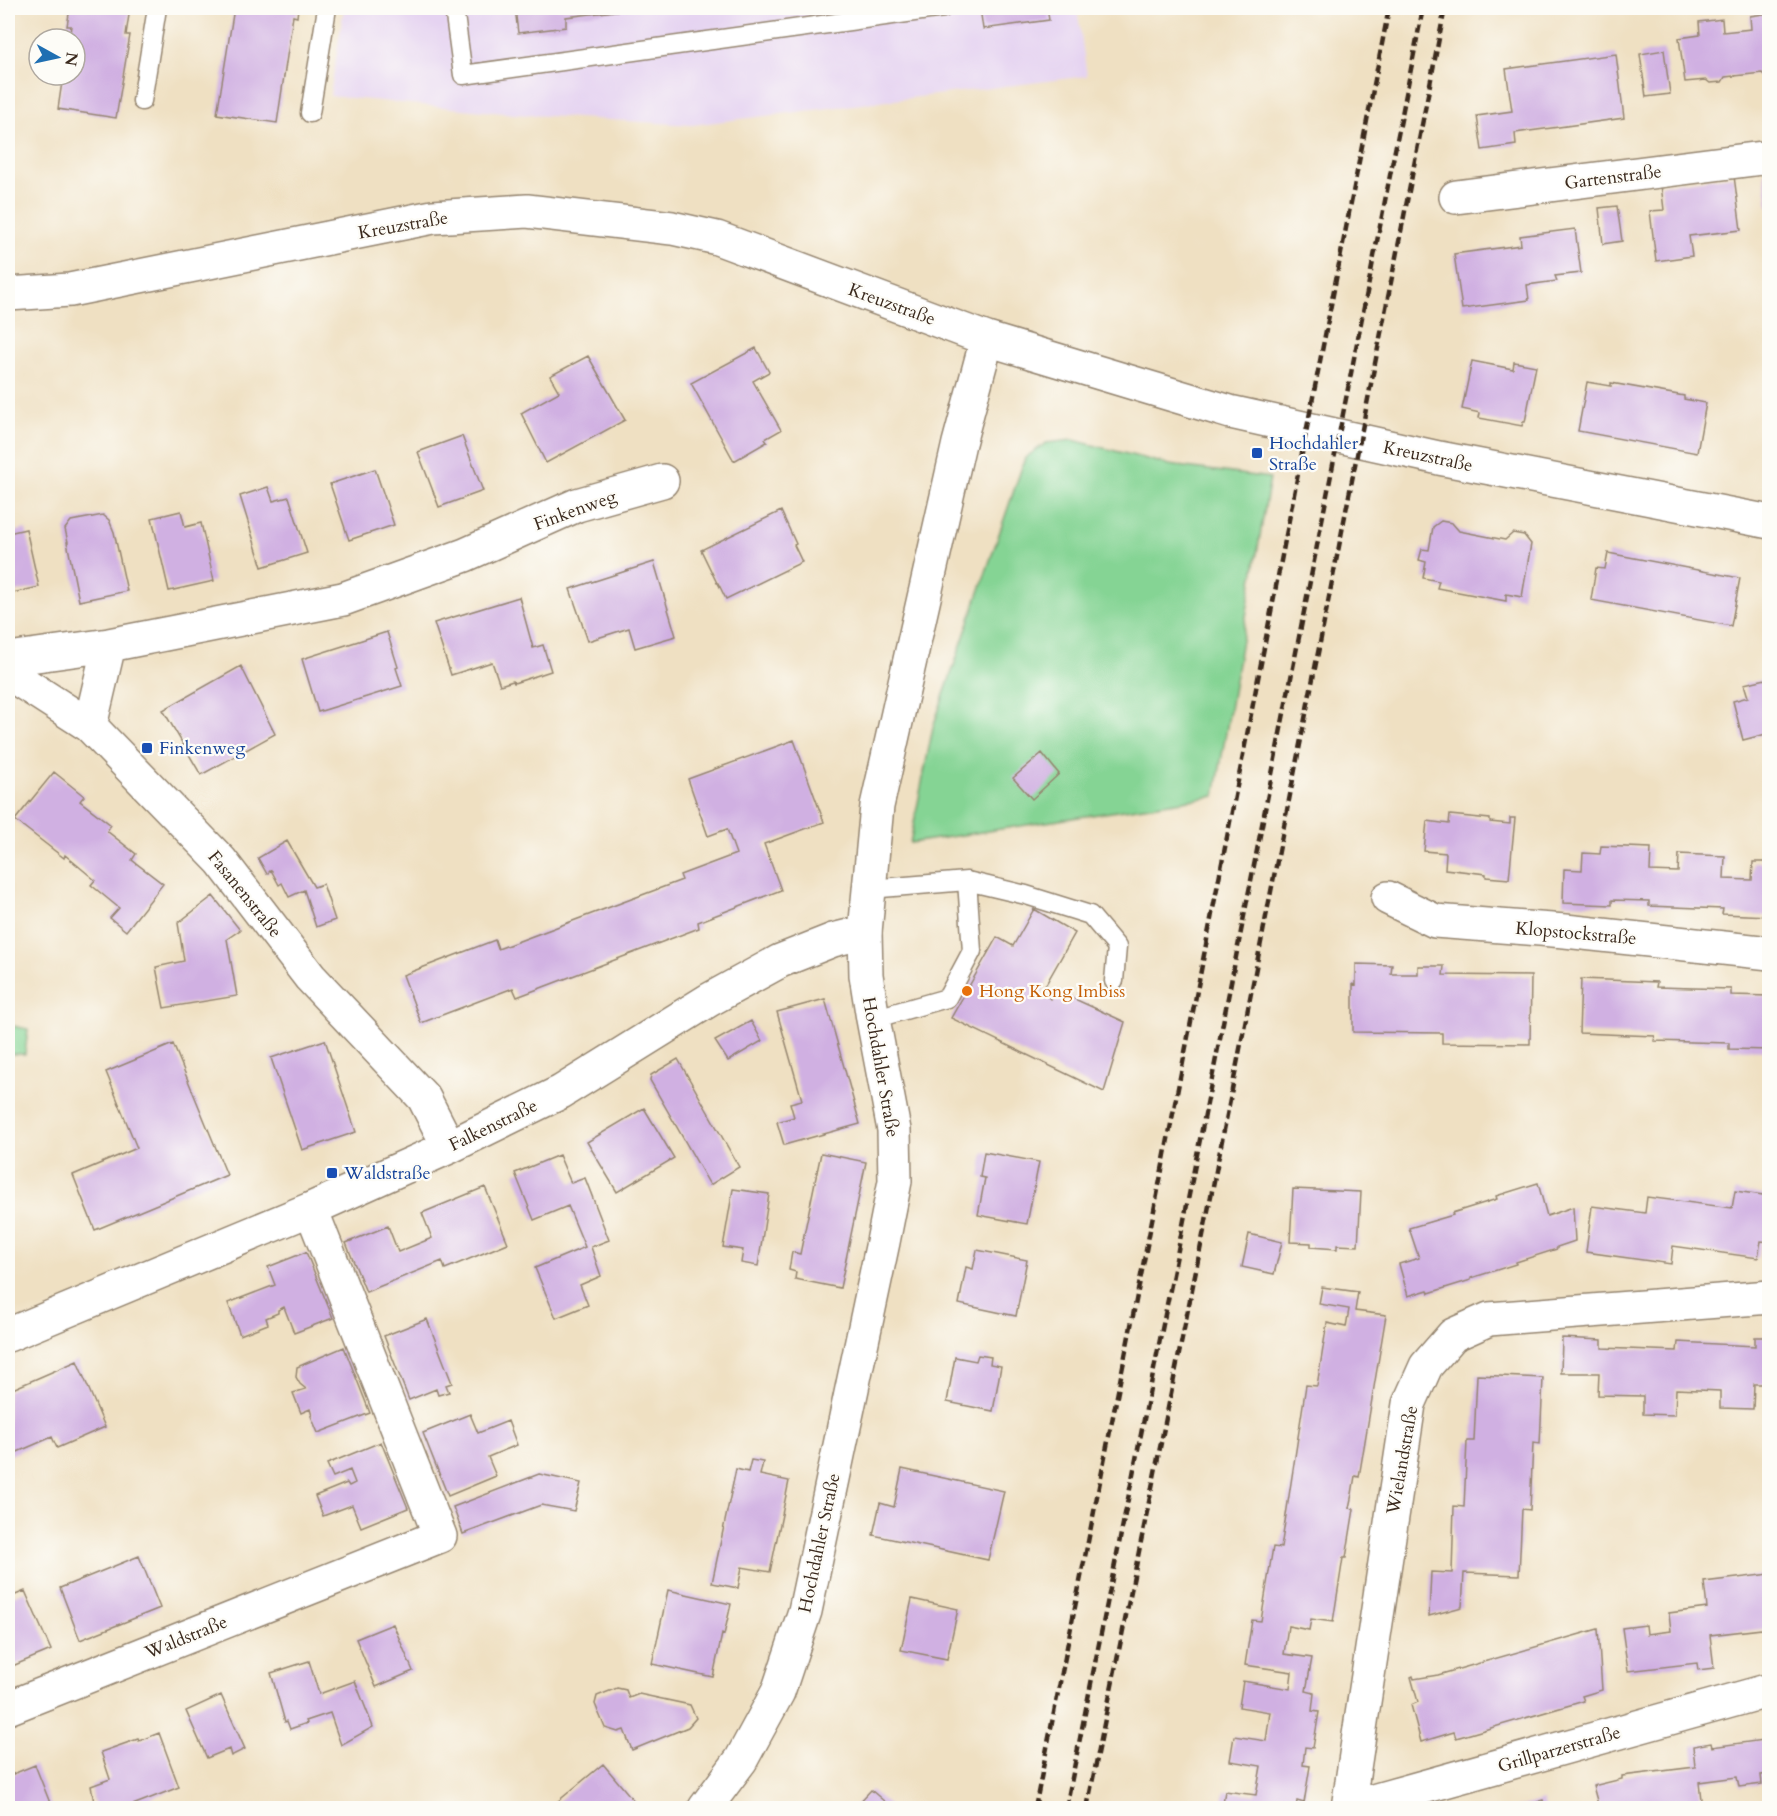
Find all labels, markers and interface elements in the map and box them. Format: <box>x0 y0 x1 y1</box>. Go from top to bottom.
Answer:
north arrow <box>27 27 87 87</box>
text: N <box>59 51 83 67</box>
street label: Gartenstraße <box>1563 159 1663 196</box>
street label: Kreuzstraße <box>356 205 450 246</box>
street label: Kreuzstraße <box>845 277 939 332</box>
place label: Hochdahler Straße <box>1269 431 1359 477</box>
street label: Kreuzstraße <box>1381 435 1475 478</box>
marker: Hochdahler Straße <box>1250 446 1264 460</box>
street label: Finkenweg <box>530 484 621 537</box>
place label: Finkenweg <box>159 736 246 761</box>
marker: Finkenweg <box>140 741 154 755</box>
street label: Fasanenstraße <box>202 845 287 943</box>
street label: Klopstockstraße <box>1514 916 1638 951</box>
place label: Hong Kong Imbiss <box>979 979 1125 1004</box>
marker: Hong Kong Imbiss <box>960 984 974 998</box>
street label: Hochdahler Straße <box>856 995 905 1139</box>
street label: Falkenstraße <box>445 1093 542 1158</box>
place label: Waldstraße <box>343 1161 431 1186</box>
marker: Waldstraße <box>325 1166 339 1180</box>
street label: Wielandstraße <box>1380 1404 1424 1518</box>
street label: Hochdahler Straße <box>792 1471 846 1615</box>
street label: Waldstraße <box>140 1610 231 1666</box>
street label: Grillparzerstraße <box>1495 1720 1623 1779</box>

